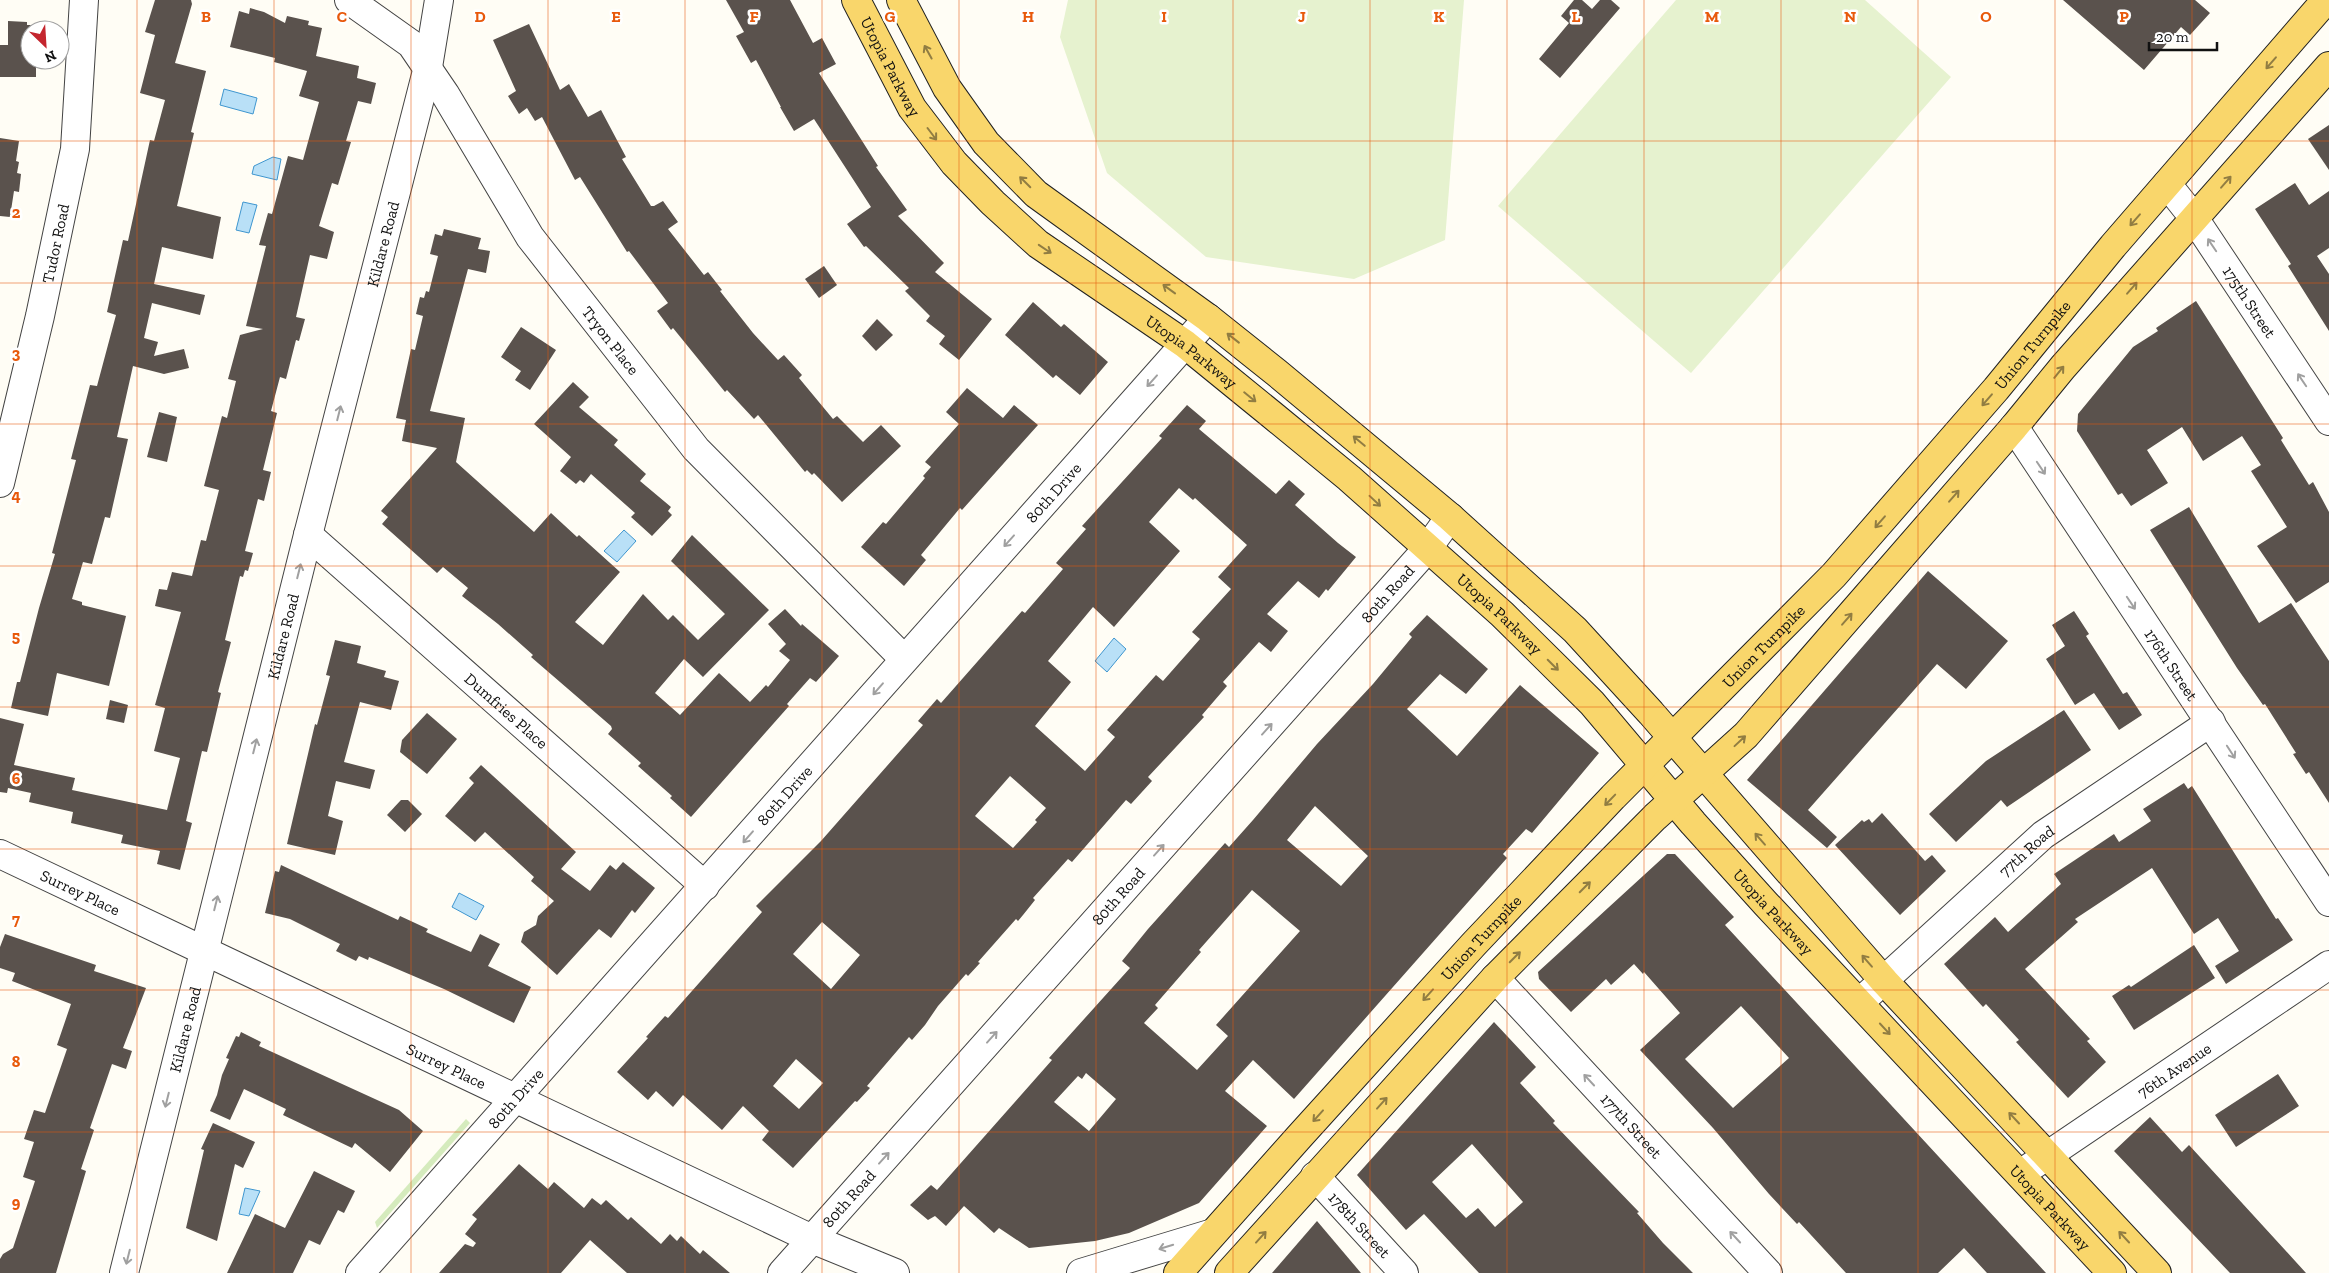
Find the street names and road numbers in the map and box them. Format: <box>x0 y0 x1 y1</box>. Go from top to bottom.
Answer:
street label: Utopia Parkway <box>857 13 925 121</box>
street label: Kildare Road <box>362 199 403 289</box>
street label: Tudor Road <box>38 202 73 285</box>
street label: 175th Street <box>2219 262 2280 341</box>
street label: Union Turnpike <box>1990 296 2074 393</box>
street label: Tryon Place <box>578 302 643 378</box>
street label: Utopia Parkway <box>1142 311 1242 393</box>
street label: 80th Drive <box>1022 458 1085 526</box>
street label: 80th Road <box>1357 561 1418 626</box>
street label: Utopia Parkway <box>1453 569 1547 659</box>
street label: Kildare Road <box>263 591 303 681</box>
street label: Union Turnpike <box>1718 601 1809 691</box>
street label: 176th Street <box>2141 625 2202 704</box>
street label: Dumfries Place <box>461 669 552 752</box>
street label: 80th Drive <box>753 761 816 829</box>
street label: 77th Road <box>1995 821 2058 880</box>
street label: 80th Road <box>1087 863 1149 929</box>
street label: Surrey Place <box>38 865 123 919</box>
street label: Utopia Parkway <box>1729 865 1818 959</box>
street label: Union Turnpike <box>1437 891 1525 984</box>
street label: Kildare Road <box>165 984 205 1074</box>
street label: 76th Avenue <box>2134 1038 2214 1101</box>
street label: Surrey Place <box>404 1039 489 1093</box>
street label: 80th Drive <box>484 1064 547 1132</box>
street label: 177th Street <box>1597 1089 1666 1162</box>
street label: Utopia Parkway <box>2006 1161 2095 1254</box>
street label: 80th Road <box>818 1165 879 1231</box>
street label: 178th Street <box>1325 1188 1395 1262</box>

